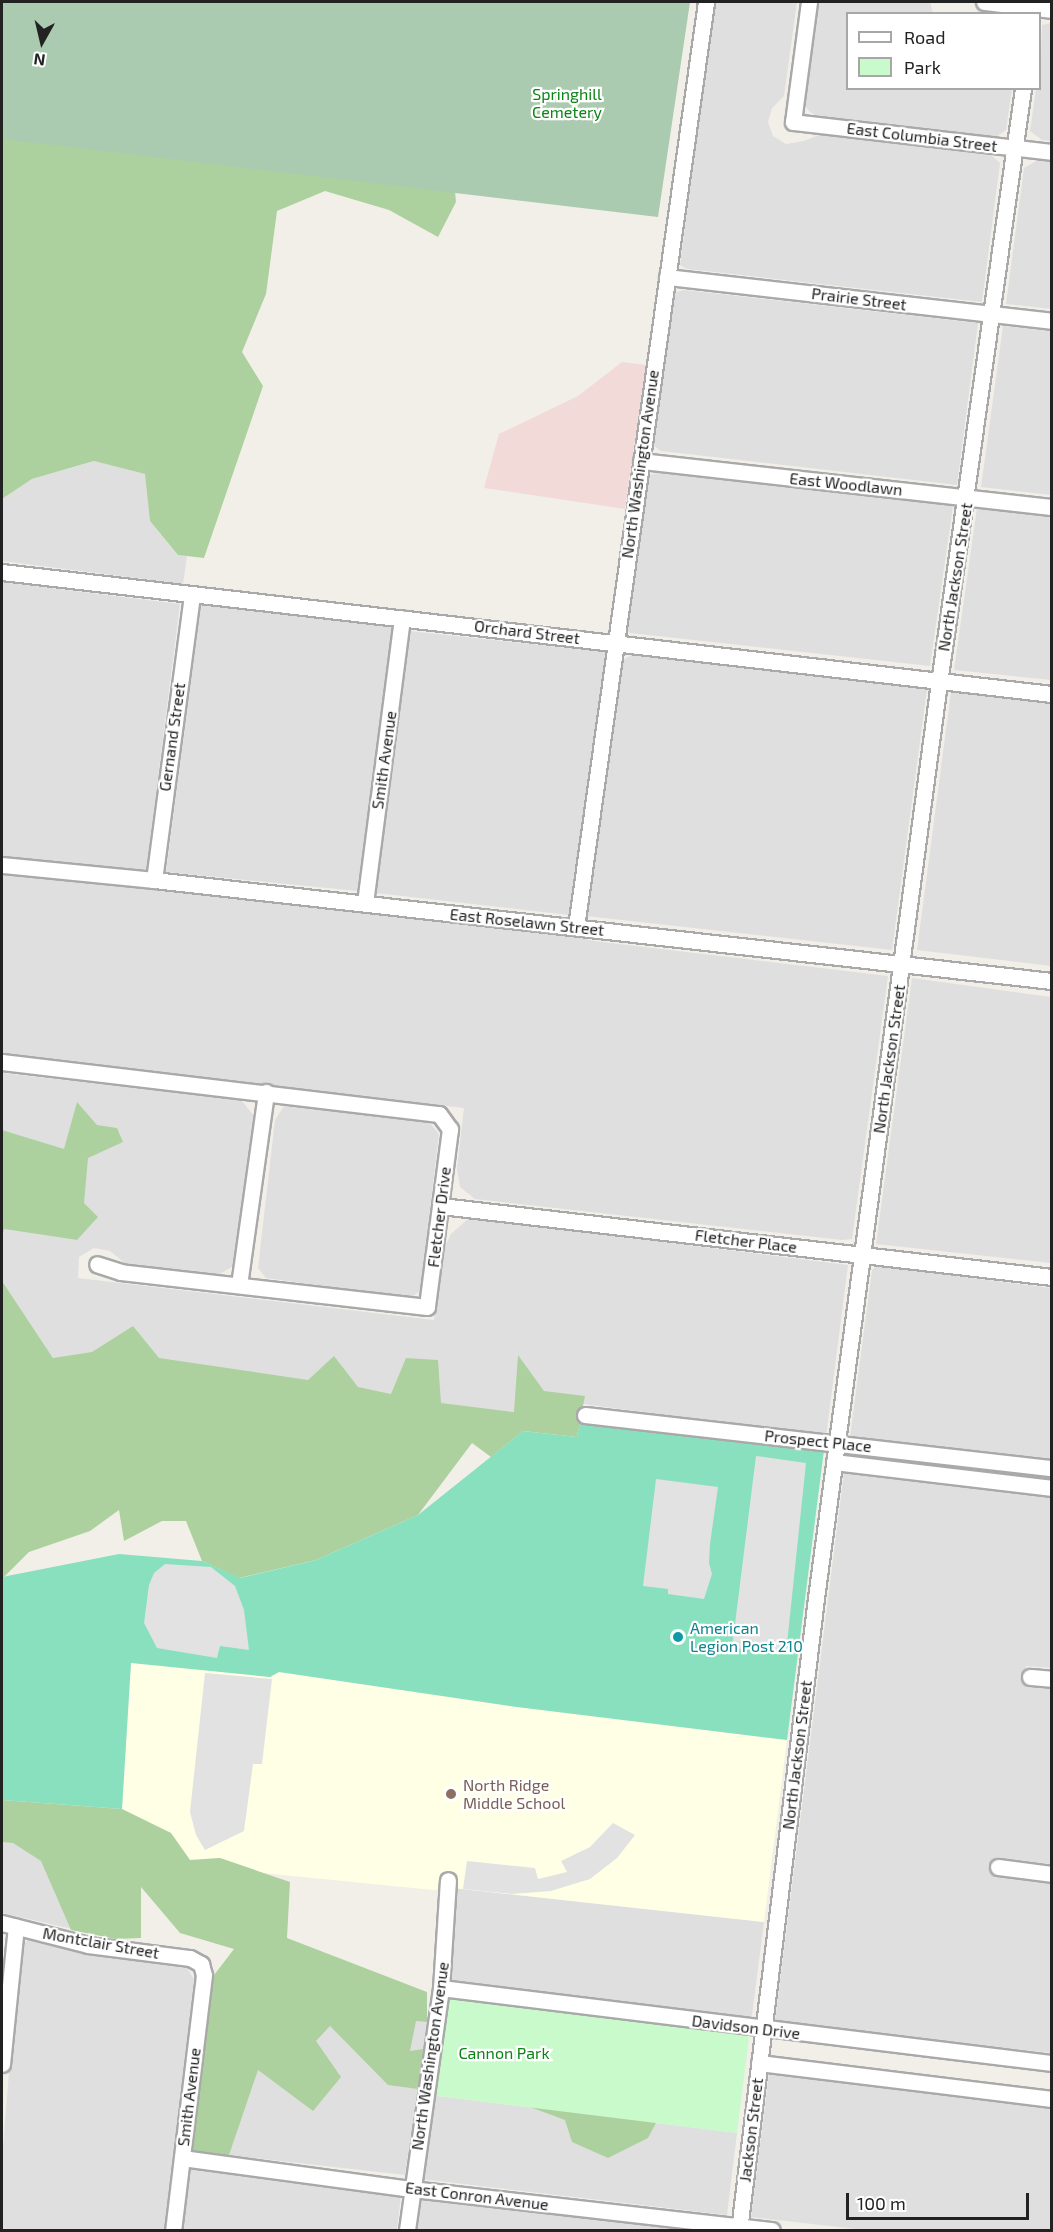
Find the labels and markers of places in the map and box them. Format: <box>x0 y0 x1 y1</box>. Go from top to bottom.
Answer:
place label: American Legion Post 210 <box>690 1618 803 1656</box>
marker: American Legion Post 210 <box>671 1630 685 1644</box>
place label: North Ridge Middle School <box>463 1775 565 1813</box>
marker: North Ridge Middle School <box>444 1787 458 1801</box>

